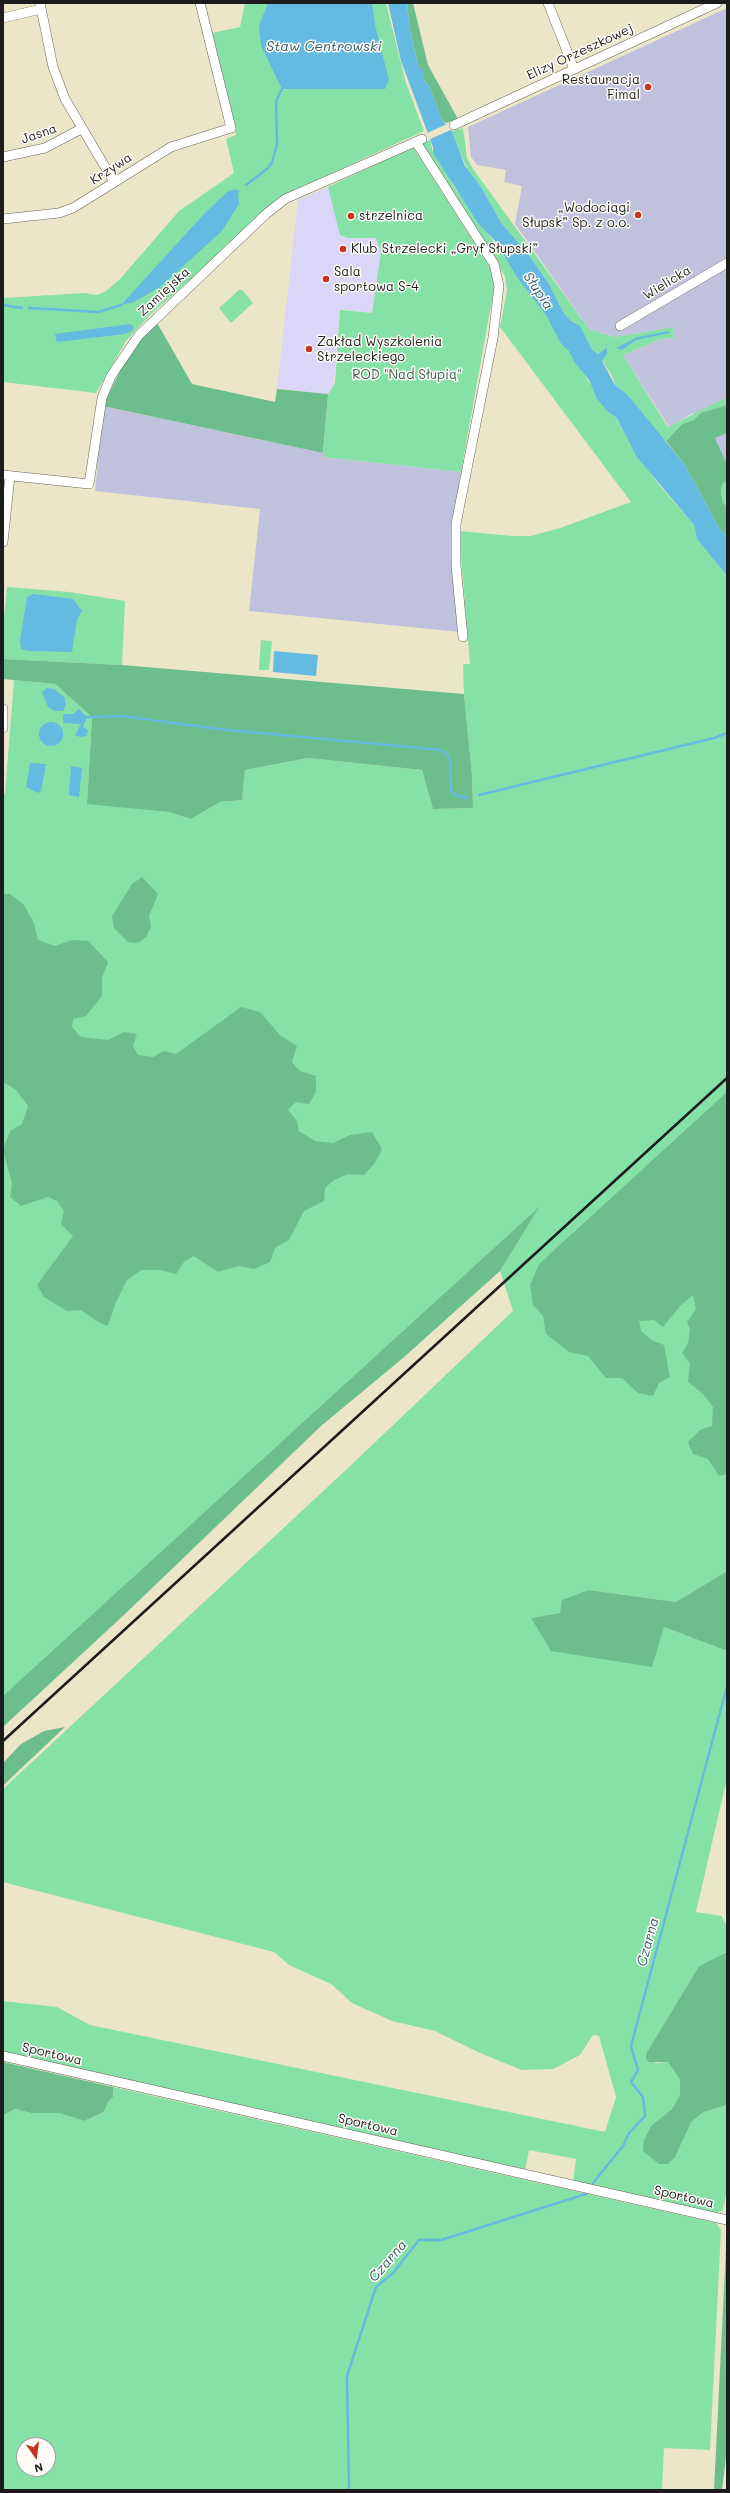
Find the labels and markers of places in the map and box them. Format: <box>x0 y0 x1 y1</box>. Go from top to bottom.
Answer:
place label: Restauracja Fimal <box>562 72 640 103</box>
marker: Restauracja Fimal <box>643 82 653 92</box>
place label: „Wodociągi Słupsk” Sp. z o.o. <box>522 200 630 231</box>
place label: strzelnica <box>359 208 423 224</box>
marker: „Wodociągi Słupsk” Sp. z o.o. <box>633 210 643 220</box>
marker: strzelnica <box>346 211 356 221</box>
place label: Klub Strzelecki „Gryf Słupski” <box>351 241 538 257</box>
marker: Klub Strzelecki „Gryf Słupski” <box>338 244 348 254</box>
place label: Sala sportowa S-4 <box>334 264 419 295</box>
marker: Sala sportowa S-4 <box>321 274 331 284</box>
place label: Zakład Wyszkolenia Strzeleckiego <box>317 334 442 365</box>
marker: Zakład Wyszkolenia Strzeleckiego <box>304 344 314 354</box>

